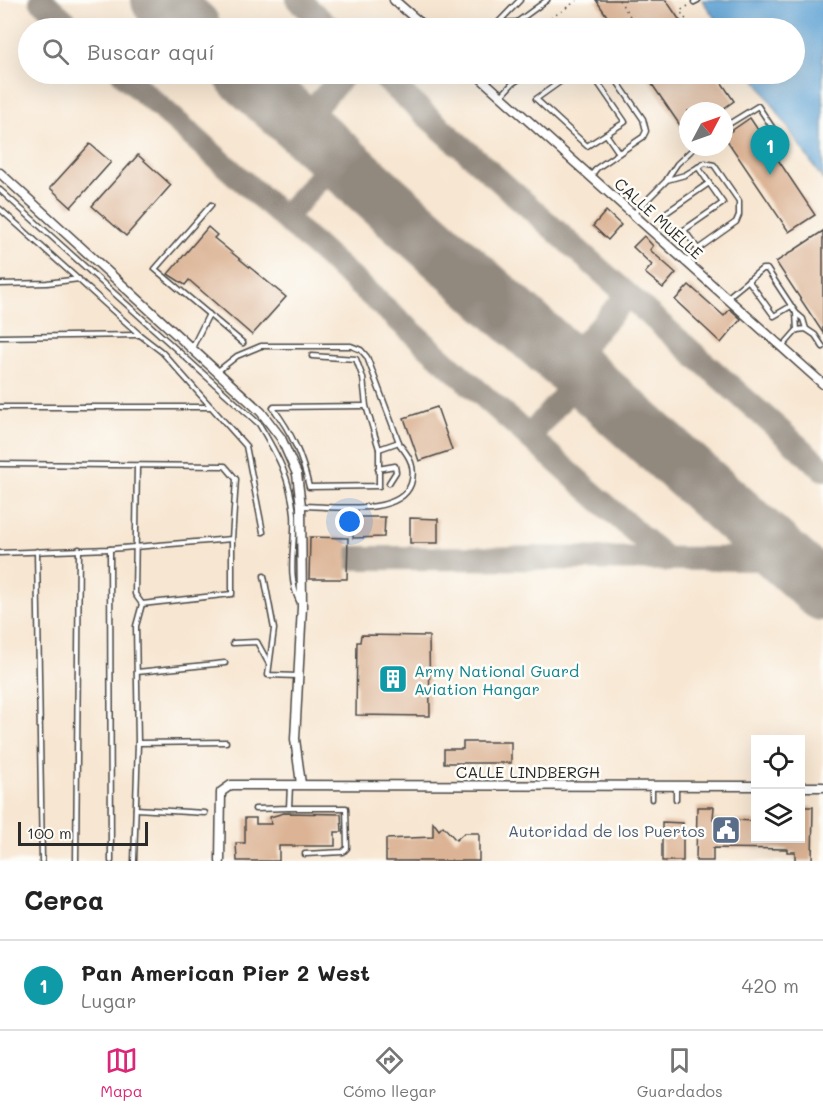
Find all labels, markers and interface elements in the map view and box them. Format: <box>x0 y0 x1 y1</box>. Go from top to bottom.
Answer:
search box <box>18 18 805 84</box>
icon: search <box>39 35 72 68</box>
text: Buscar aquí <box>87 37 215 66</box>
north arrow <box>679 102 733 156</box>
pin: 1 <box>750 126 790 175</box>
street label: CALLE MUELLE <box>610 173 708 263</box>
your location <box>335 507 364 536</box>
place label: Army National Guard Aviation Hangar <box>414 660 579 699</box>
building icon: Army National Guard Aviation Hangar <box>377 663 409 695</box>
map controls <box>751 735 805 843</box>
button: locate <box>751 735 805 789</box>
street label: CALLE LINDBERGH <box>456 761 600 782</box>
button: layers <box>751 789 805 843</box>
public building icon: Autoridad de los Puertos <box>710 814 742 846</box>
scale bar <box>18 819 148 846</box>
place label: Autoridad de los Puertos <box>508 820 705 841</box>
text: 100 m <box>27 822 72 843</box>
text: Cerca <box>24 883 104 917</box>
text: Pan American Pier 2 West <box>81 958 370 987</box>
text: 1 <box>39 972 48 998</box>
text: 420 m <box>741 972 799 998</box>
text: Lugar <box>81 987 137 1013</box>
tab: Mapa <box>100 1044 143 1101</box>
tab: Cómo llegar <box>343 1044 436 1101</box>
tab: Guardados <box>637 1044 723 1101</box>

